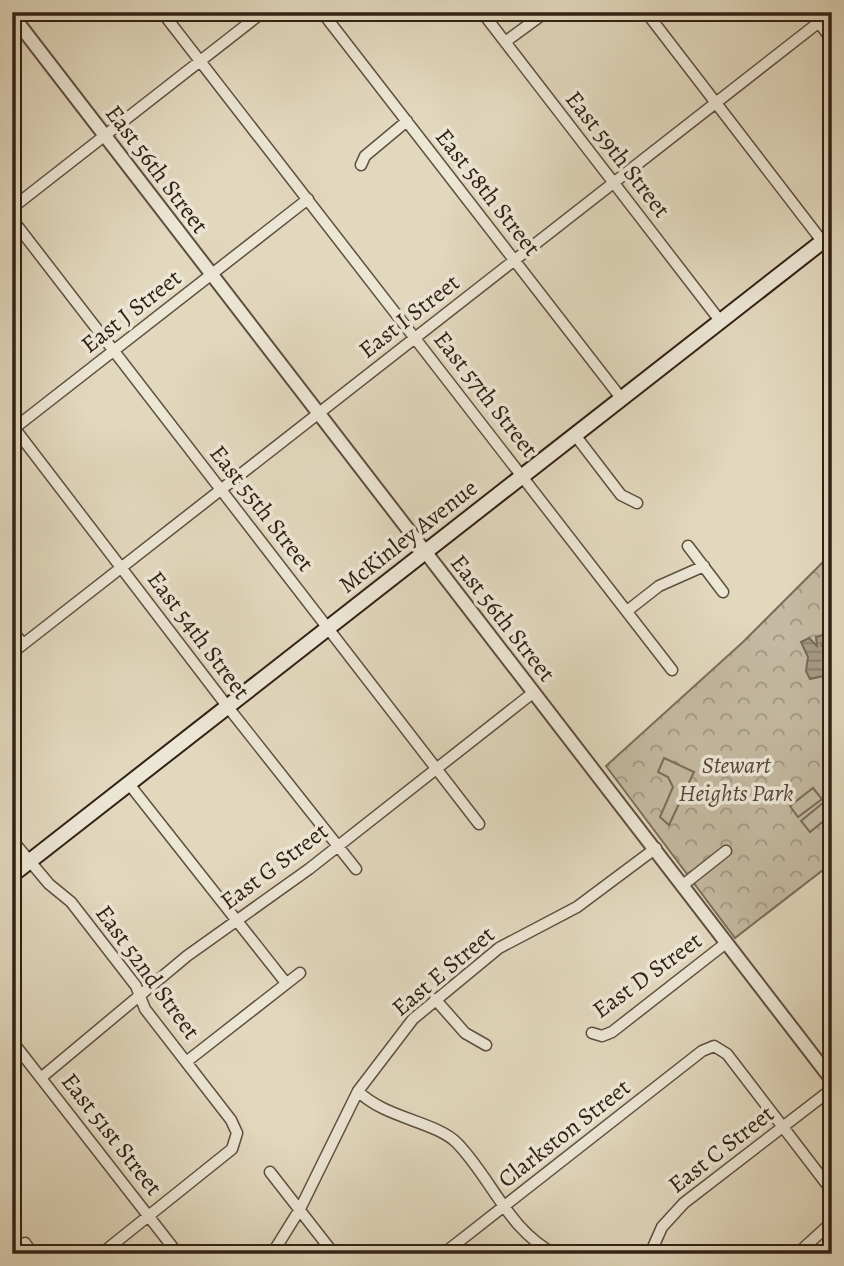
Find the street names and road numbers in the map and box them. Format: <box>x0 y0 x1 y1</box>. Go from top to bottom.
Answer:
street label: East 59th Street <box>558 84 678 224</box>
street label: East 56th Street <box>98 98 216 240</box>
street label: East 58th Street <box>428 122 548 262</box>
street label: East J Street <box>74 262 188 360</box>
street label: East I Street <box>352 267 466 365</box>
street label: East 57th Street <box>427 324 545 464</box>
street label: East 55th Street <box>202 438 322 578</box>
street label: McKinley Avenue <box>332 472 484 600</box>
street label: East 56th Street <box>443 548 563 688</box>
street label: East 54th Street <box>140 564 258 706</box>
street label: East G Street <box>214 815 334 917</box>
street label: East 52nd Street <box>88 898 208 1046</box>
street label: East E Street <box>385 918 501 1023</box>
street label: East D Street <box>586 924 708 1026</box>
street label: East 51st Street <box>54 1066 170 1202</box>
street label: Clarkston Street <box>491 1071 637 1195</box>
street label: East C Street <box>662 1098 781 1200</box>

